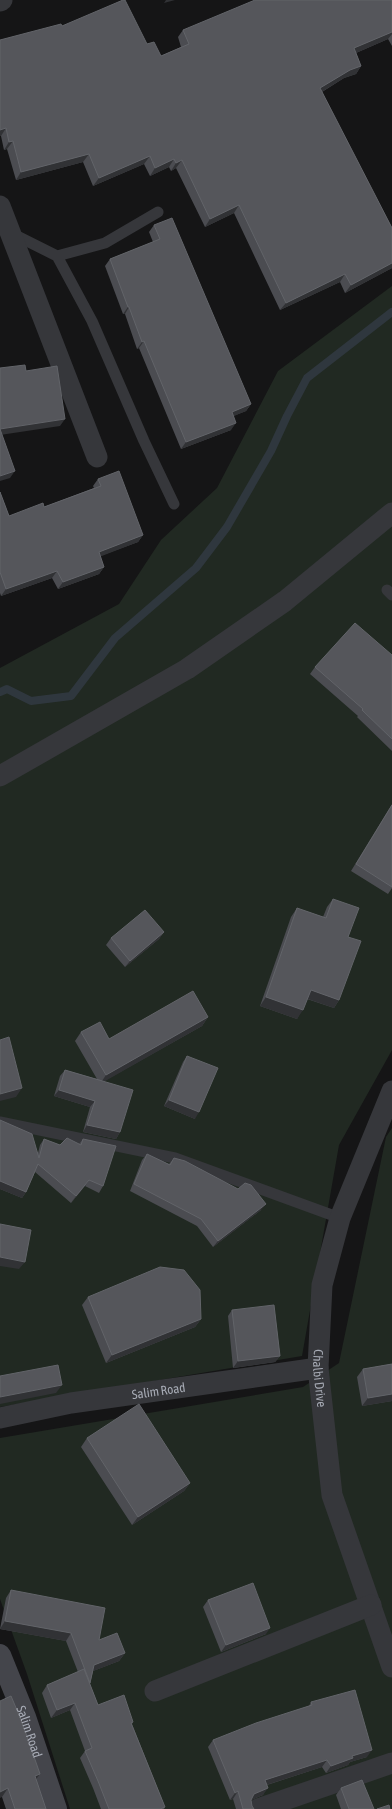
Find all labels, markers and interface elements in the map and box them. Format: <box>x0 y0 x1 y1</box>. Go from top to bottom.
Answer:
street label: Chalbi Drive <box>310 1349 330 1408</box>
street label: Salim Road <box>131 1379 186 1402</box>
street label: Salim Road <box>14 1703 46 1759</box>

